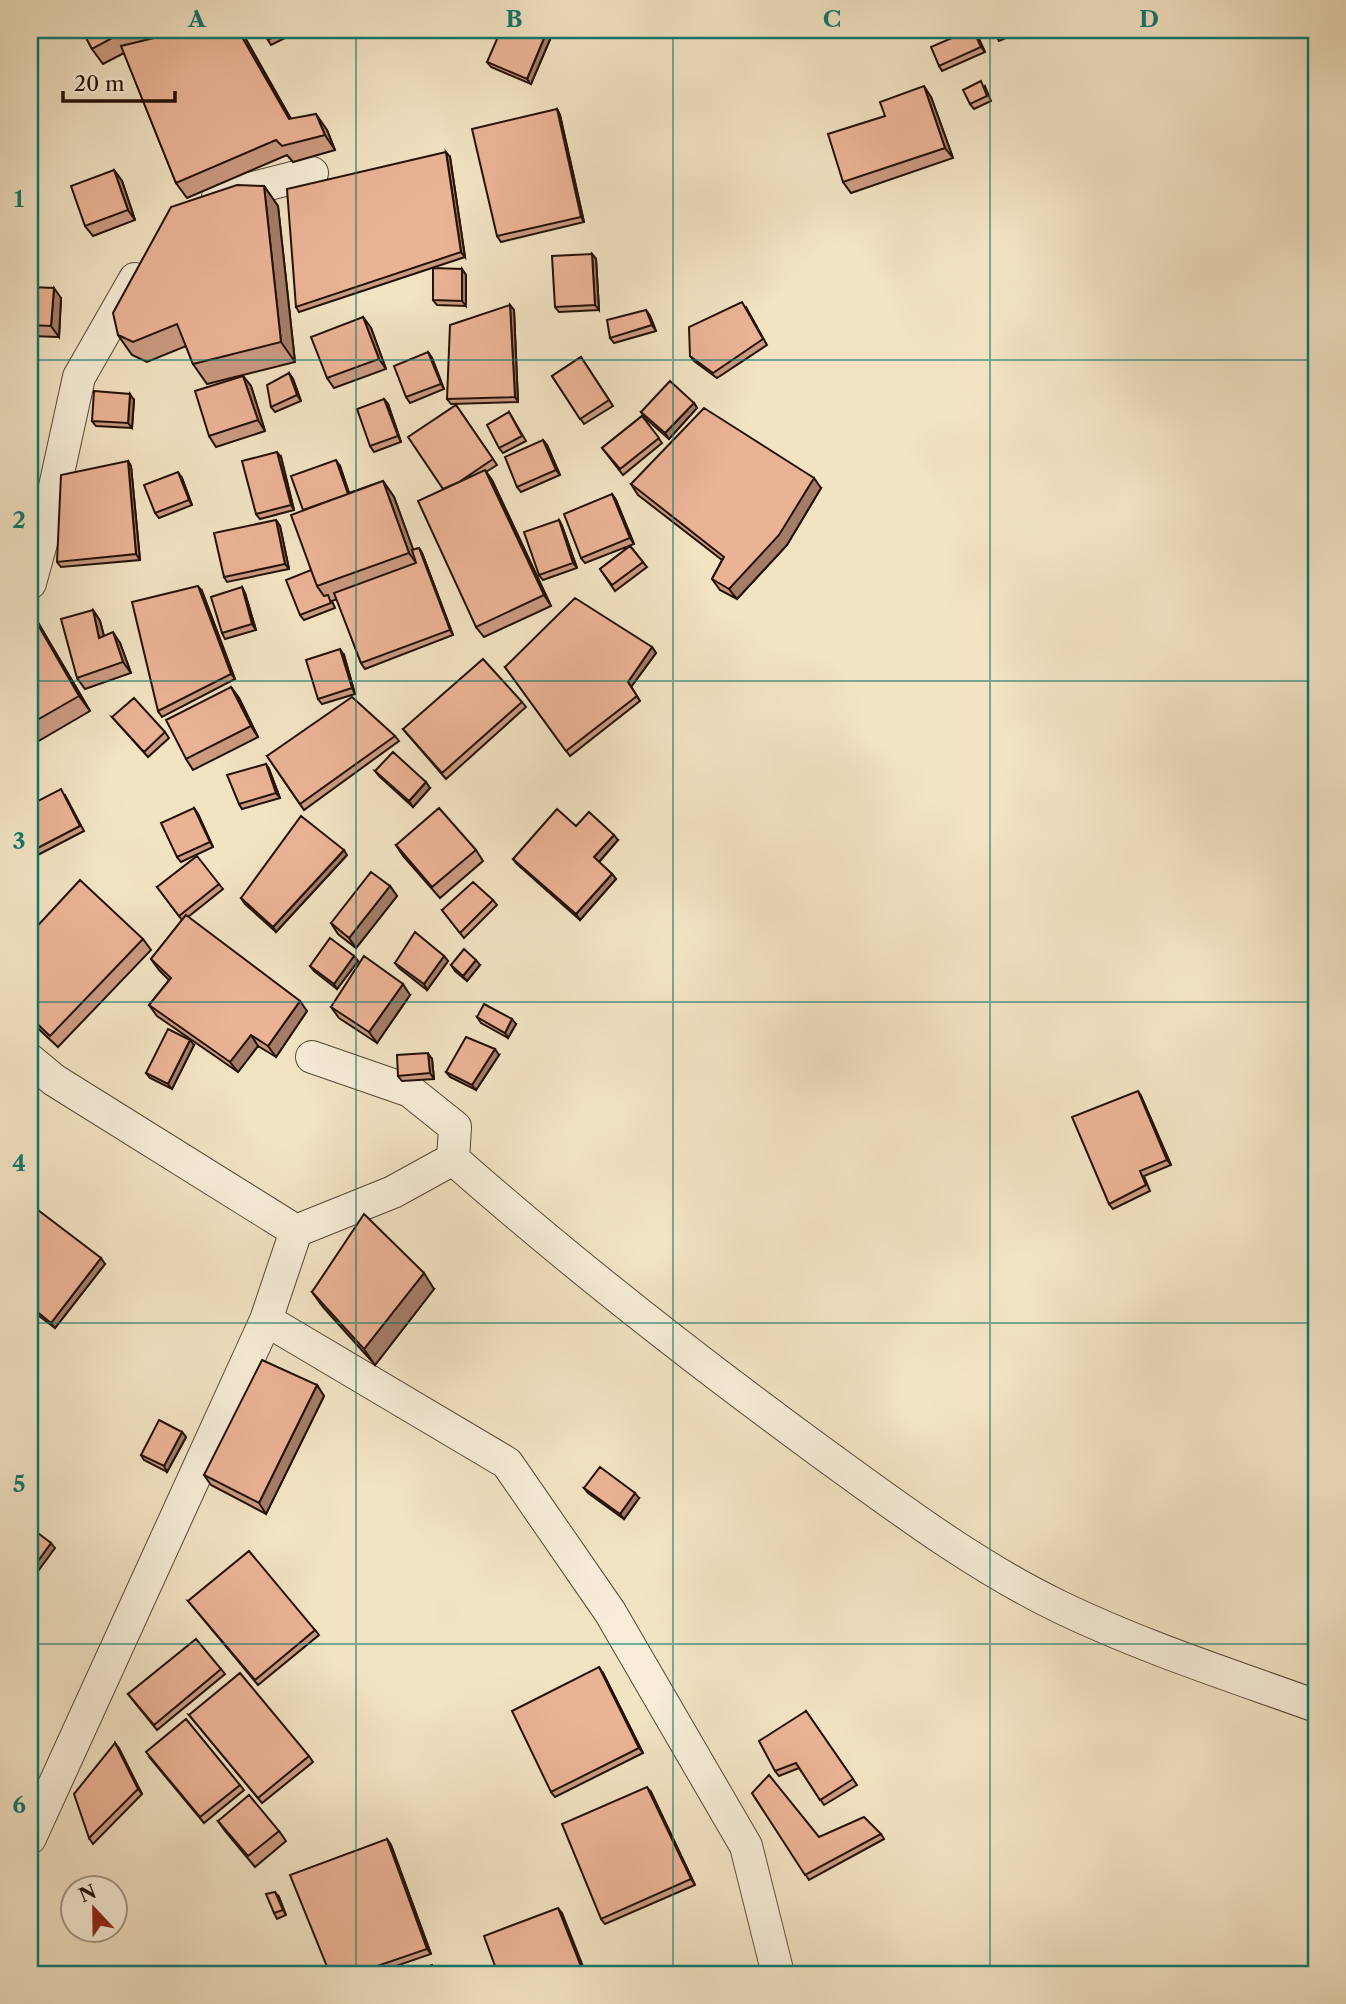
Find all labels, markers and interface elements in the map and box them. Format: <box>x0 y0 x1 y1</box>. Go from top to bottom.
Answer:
text: A <box>187 5 207 33</box>
text: B <box>505 5 523 33</box>
text: C <box>823 5 841 33</box>
text: D <box>1139 5 1159 33</box>
scale bar <box>63 60 175 104</box>
text: 20 m <box>74 71 125 96</box>
text: 1 <box>14 185 25 213</box>
text: 2 <box>12 506 26 534</box>
text: 3 <box>13 827 26 855</box>
text: 4 <box>12 1149 26 1177</box>
text: 5 <box>13 1470 25 1498</box>
text: 6 <box>12 1791 26 1819</box>
north arrow <box>60 1874 130 1944</box>
text: N <box>76 1880 100 1907</box>

